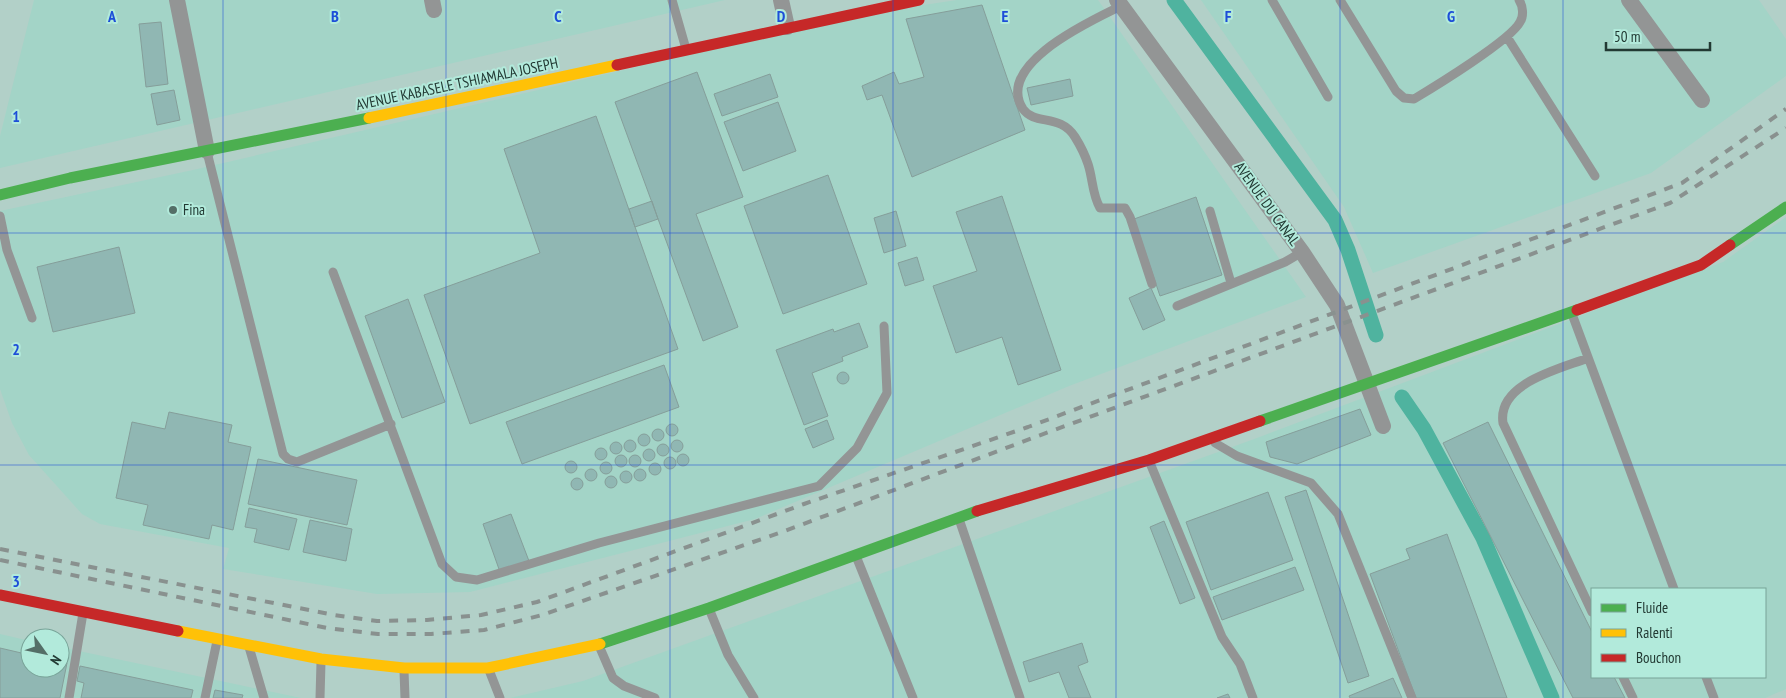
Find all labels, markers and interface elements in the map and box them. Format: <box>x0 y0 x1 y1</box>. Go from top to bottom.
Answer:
text: A <box>107 6 117 26</box>
text: B <box>331 6 339 26</box>
text: C <box>554 6 562 26</box>
text: D <box>777 6 786 26</box>
text: E <box>1002 6 1009 26</box>
text: F <box>1225 6 1232 26</box>
text: G <box>1447 6 1455 26</box>
scale bar <box>1606 20 1710 52</box>
text: 50 m <box>1614 27 1640 46</box>
street label: AVENUE KABASELE TSHIAMALA JOSEPH <box>354 53 560 114</box>
text: 1 <box>12 106 20 126</box>
street label: AVENUE DU CANAL <box>1231 158 1305 250</box>
place label: Fina <box>183 200 205 219</box>
marker: Fina <box>167 204 179 216</box>
text: 2 <box>12 339 20 359</box>
text: 3 <box>12 571 20 591</box>
legend <box>1591 588 1766 678</box>
text: Fluide <box>1636 598 1668 617</box>
text: Ralenti <box>1636 623 1673 642</box>
north arrow <box>20 628 70 678</box>
text: Bouchon <box>1636 648 1681 667</box>
text: N <box>46 652 66 668</box>

